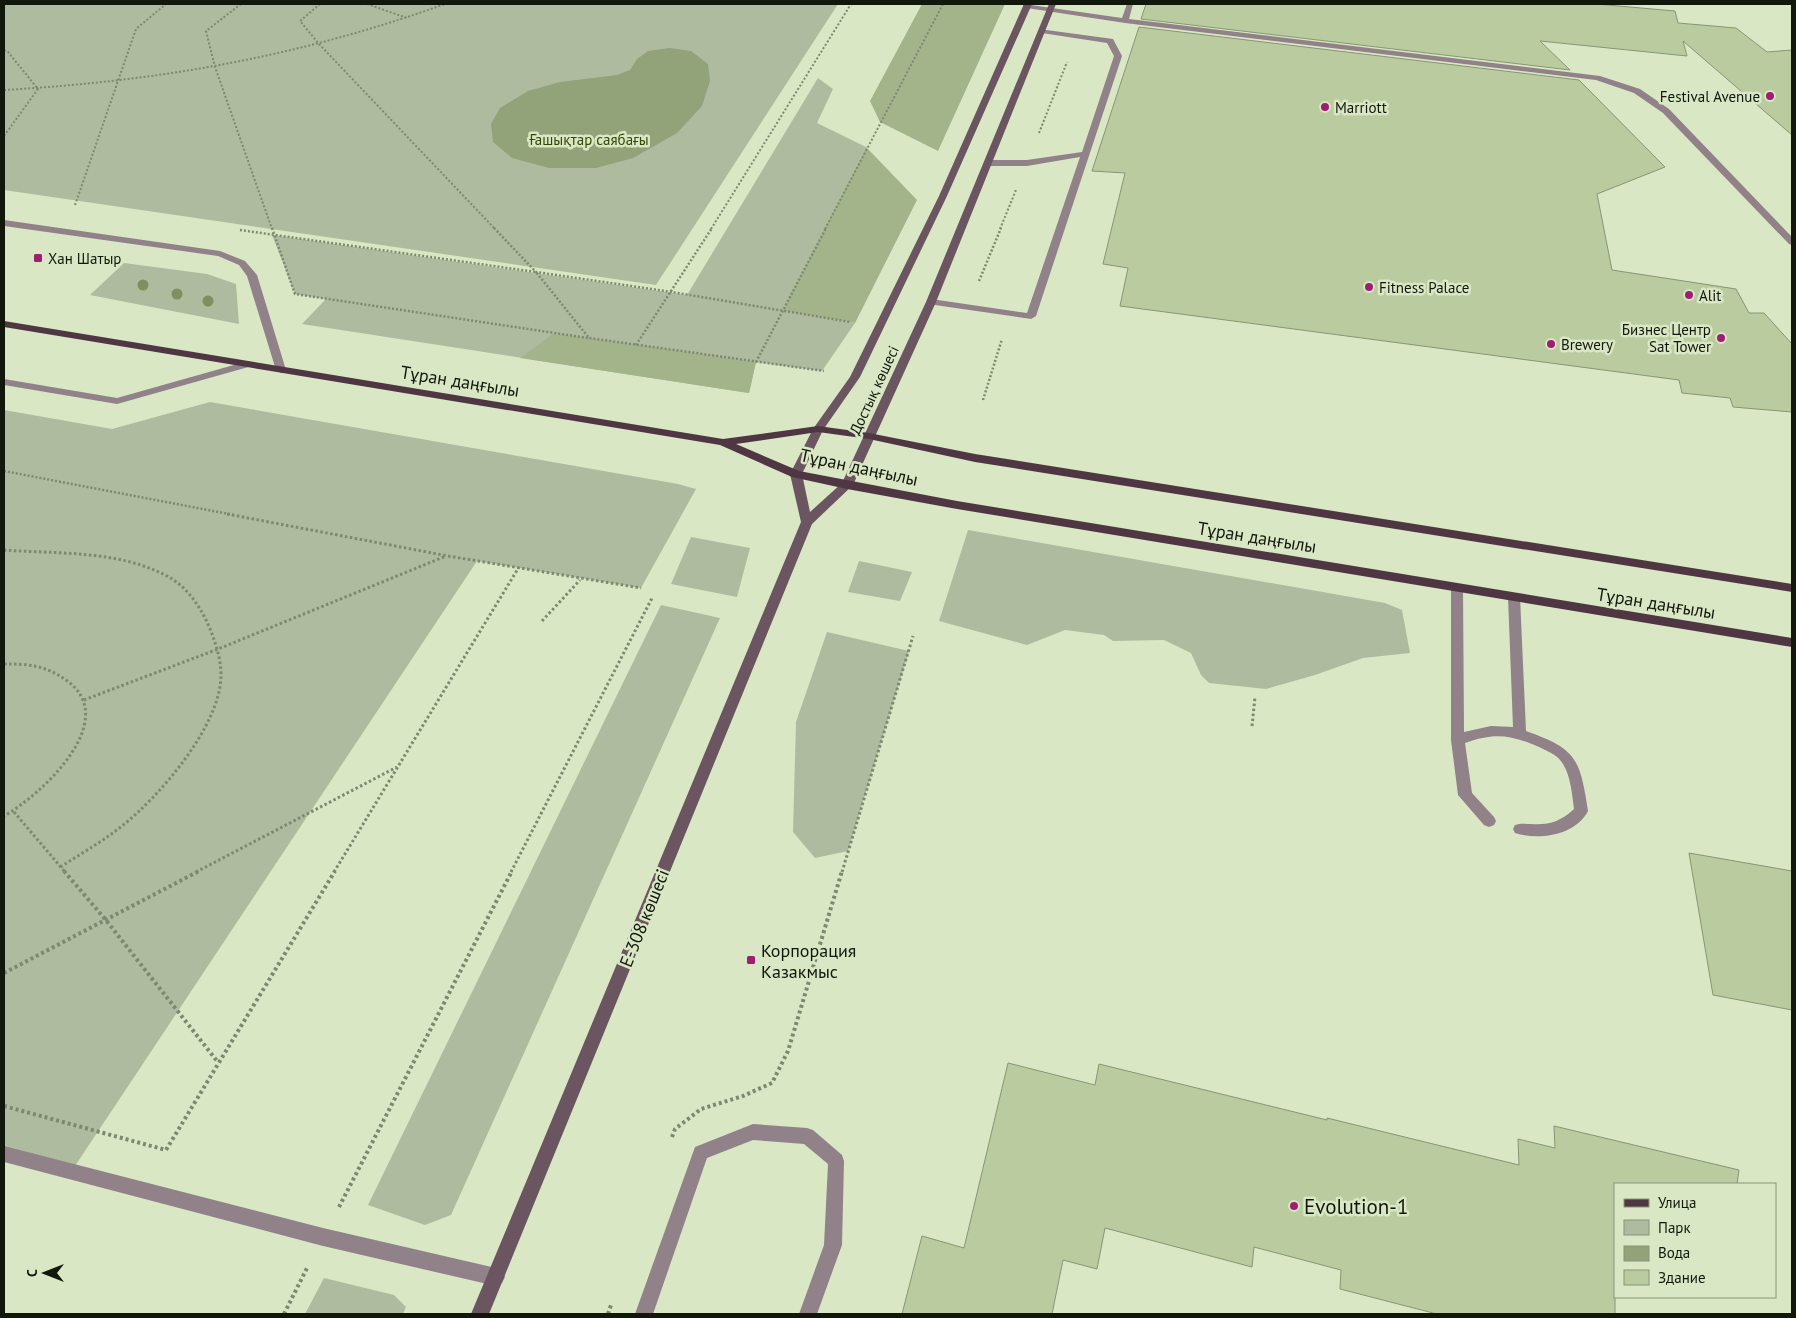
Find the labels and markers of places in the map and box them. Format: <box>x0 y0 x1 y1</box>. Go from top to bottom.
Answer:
place label: Festival Avenue <box>1660 87 1760 106</box>
marker: Festival Avenue <box>1764 90 1776 102</box>
place label: Marriott <box>1335 98 1387 117</box>
marker: Marriott <box>1319 101 1331 113</box>
place label: Хан Шатыр <box>48 249 121 268</box>
marker: Хан Шатыр <box>32 252 44 264</box>
place label: Fitness Palace <box>1379 278 1469 297</box>
marker: Fitness Palace <box>1363 281 1375 293</box>
place label: Alit <box>1699 286 1721 305</box>
marker: Alit <box>1683 289 1695 301</box>
place label: Бизнес Центр Sat Tower <box>1622 320 1711 356</box>
marker: Бизнес Центр Sat Tower <box>1715 332 1727 344</box>
place label: Brewery <box>1561 335 1613 354</box>
marker: Brewery <box>1545 338 1557 350</box>
place label: Корпорация Казакмыс <box>761 939 856 983</box>
marker: Корпорация Казакмыс <box>745 954 757 966</box>
place label: Evolution-1 <box>1304 1193 1408 1220</box>
marker: Evolution-1 <box>1288 1200 1300 1212</box>

